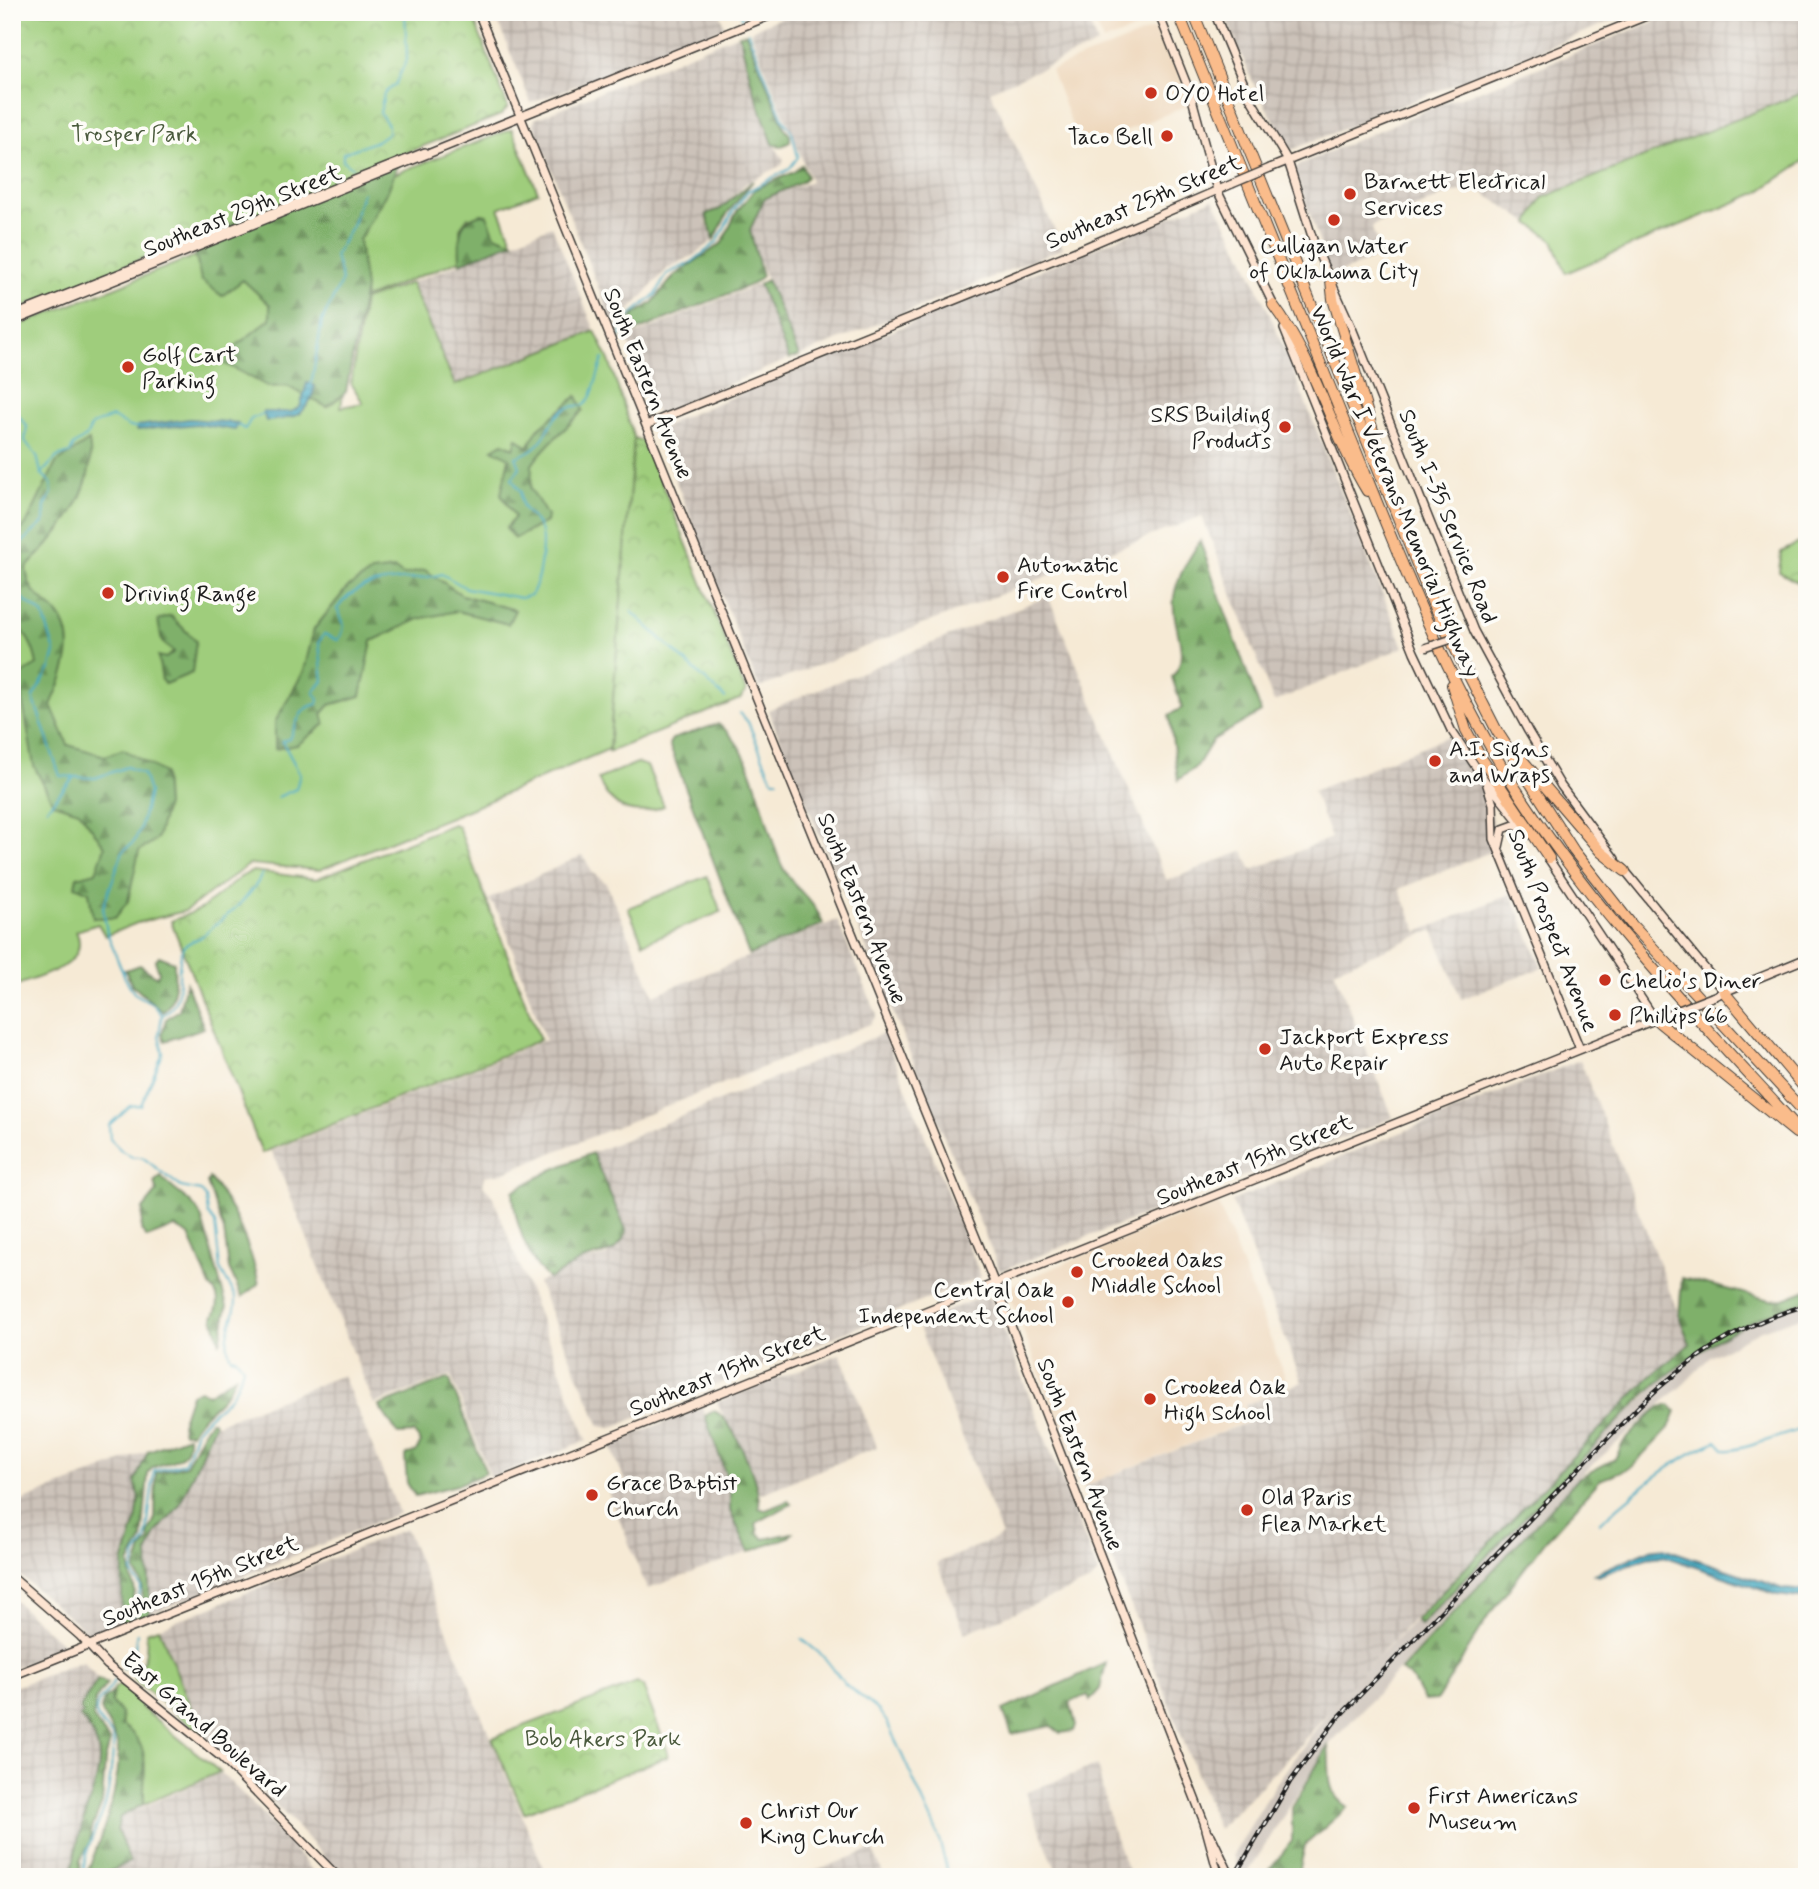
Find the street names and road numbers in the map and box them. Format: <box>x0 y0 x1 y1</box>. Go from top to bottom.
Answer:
street label: Southeast 25th Street <box>1041 148 1247 258</box>
street label: Southeast 29th Street <box>139 158 347 265</box>
street label: South Eastern Avenue <box>595 284 699 484</box>
street label: World War I Veterans Memorial Highway <box>1300 301 1486 683</box>
street label: South I-35 Service Road <box>1390 405 1504 628</box>
street label: South Eastern Avenue <box>809 809 913 1009</box>
street label: South Prospect Avenue <box>1500 825 1605 1037</box>
street label: Southeast 15th Street <box>1152 1108 1358 1214</box>
street label: Southeast 15th Street <box>625 1319 831 1425</box>
street label: South Eastern Avenue <box>1029 1354 1130 1555</box>
street label: Southeast 15th Street <box>98 1529 304 1635</box>
street label: East Grand Boulevard <box>115 1646 292 1805</box>

